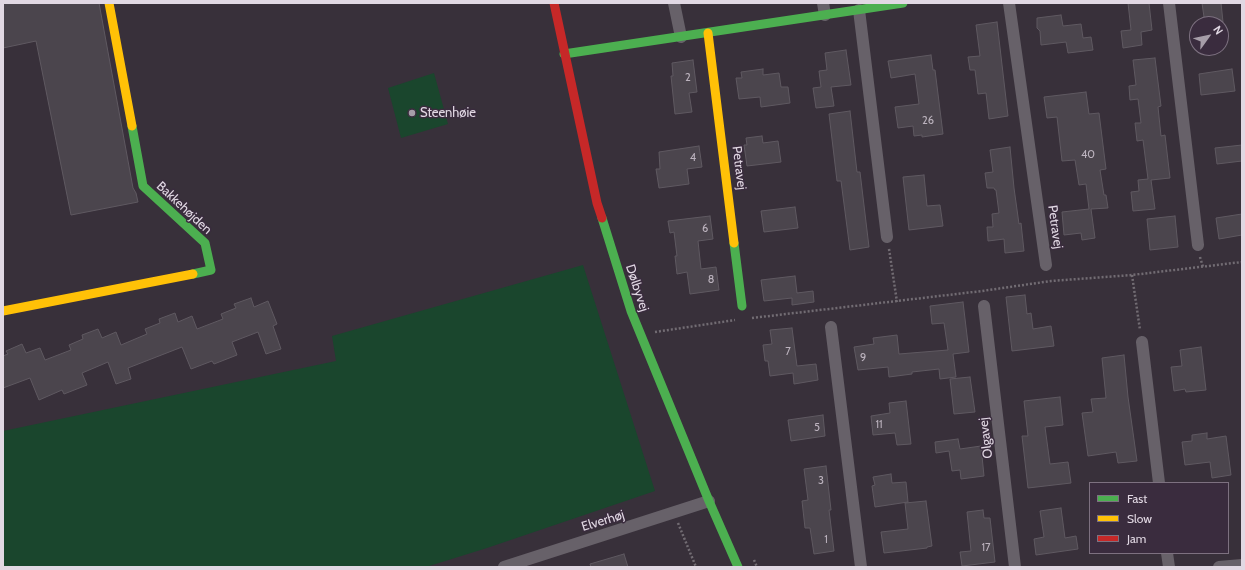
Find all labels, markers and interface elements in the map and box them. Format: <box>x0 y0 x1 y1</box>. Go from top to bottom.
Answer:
north arrow <box>1189 16 1229 56</box>
text: N <box>1210 23 1226 37</box>
house number: 2 <box>685 71 691 85</box>
place label: Steenhøie <box>420 105 476 121</box>
marker: Steenhøie <box>407 108 417 118</box>
house number: 26 <box>922 114 934 128</box>
street label: Petravej <box>729 145 749 191</box>
house number: 40 <box>1081 148 1095 162</box>
house number: 4 <box>690 151 696 165</box>
street label: Bakkehøjden <box>153 178 215 238</box>
street label: Petravej <box>1044 204 1066 250</box>
house number: 6 <box>702 222 708 236</box>
street label: Dølbyvej <box>622 262 652 314</box>
house number: 8 <box>708 273 714 287</box>
house number: 7 <box>785 345 791 359</box>
house number: 9 <box>860 351 866 365</box>
street label: Olgavej <box>976 417 996 459</box>
house number: 11 <box>875 418 883 432</box>
house number: 5 <box>814 421 820 435</box>
house number: 3 <box>818 474 824 488</box>
legend <box>1089 482 1229 554</box>
text: Fast <box>1127 491 1147 506</box>
street label: Elverhøj <box>580 507 626 535</box>
text: Slow <box>1127 511 1152 526</box>
text: Jam <box>1127 531 1146 546</box>
house number: 1 <box>824 533 828 547</box>
house number: 17 <box>981 541 991 555</box>

